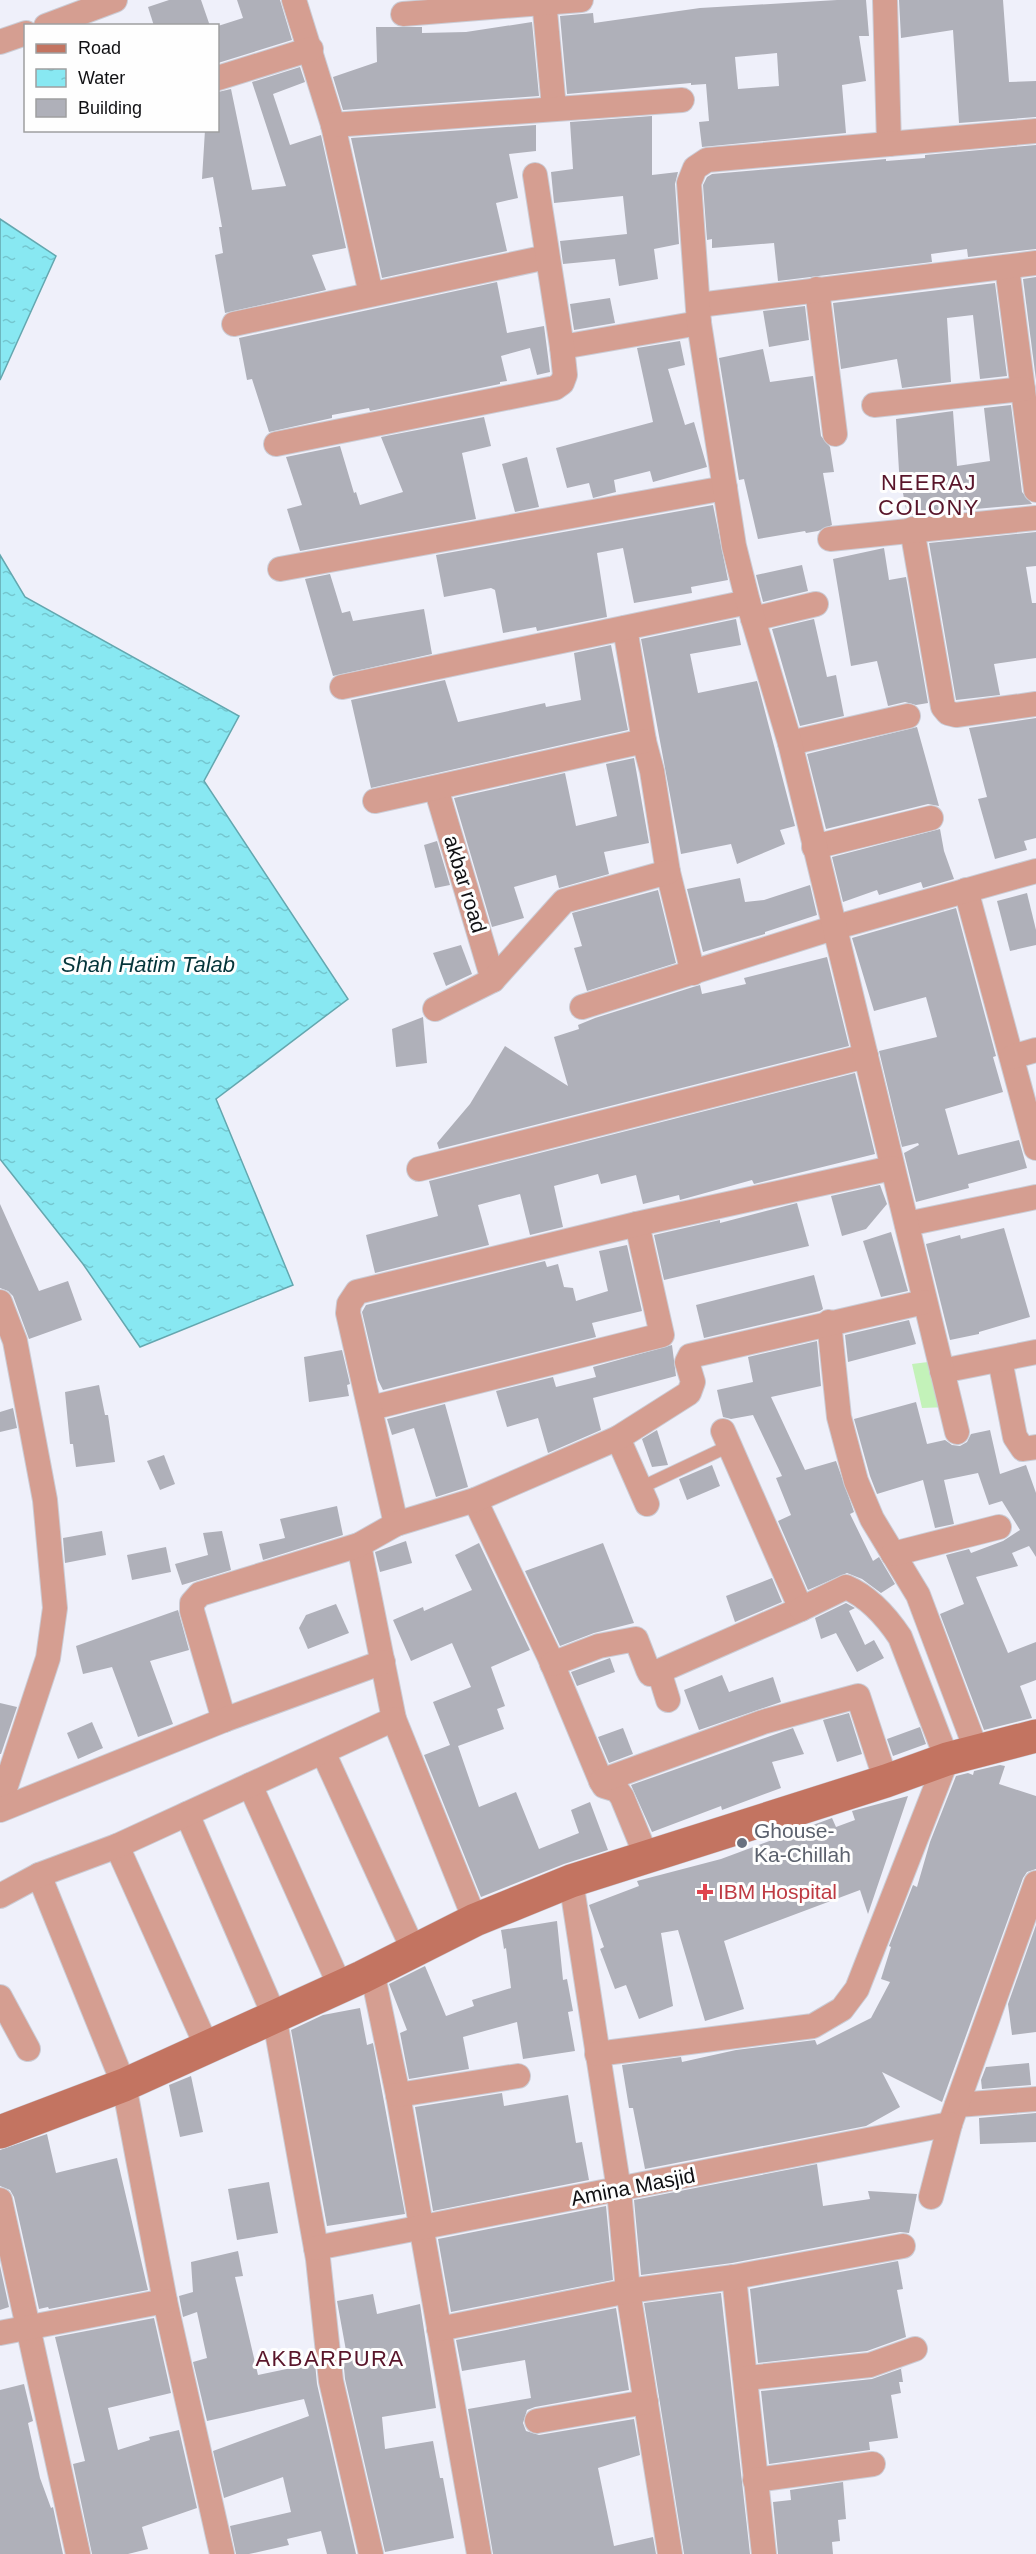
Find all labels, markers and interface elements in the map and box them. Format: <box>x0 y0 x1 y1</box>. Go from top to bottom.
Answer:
legend <box>24 24 219 132</box>
text: Road <box>78 38 121 58</box>
text: Water <box>78 68 125 88</box>
text: Building <box>78 98 142 118</box>
district label: NEERAJ COLONY <box>878 470 980 520</box>
street label: akbar road <box>440 832 491 935</box>
water label: Shah Hatim Talab <box>61 952 235 977</box>
place label: Ghouse- Ka-Chillah <box>754 1819 851 1866</box>
marker: Ghouse- Ka-Chillah <box>735 1836 749 1850</box>
place label: IBM Hospital <box>718 1880 837 1903</box>
marker: IBM Hospital <box>696 1883 714 1901</box>
street label: Amina Masjid <box>569 2163 697 2210</box>
district label: AKBARPURA <box>255 2346 405 2371</box>

